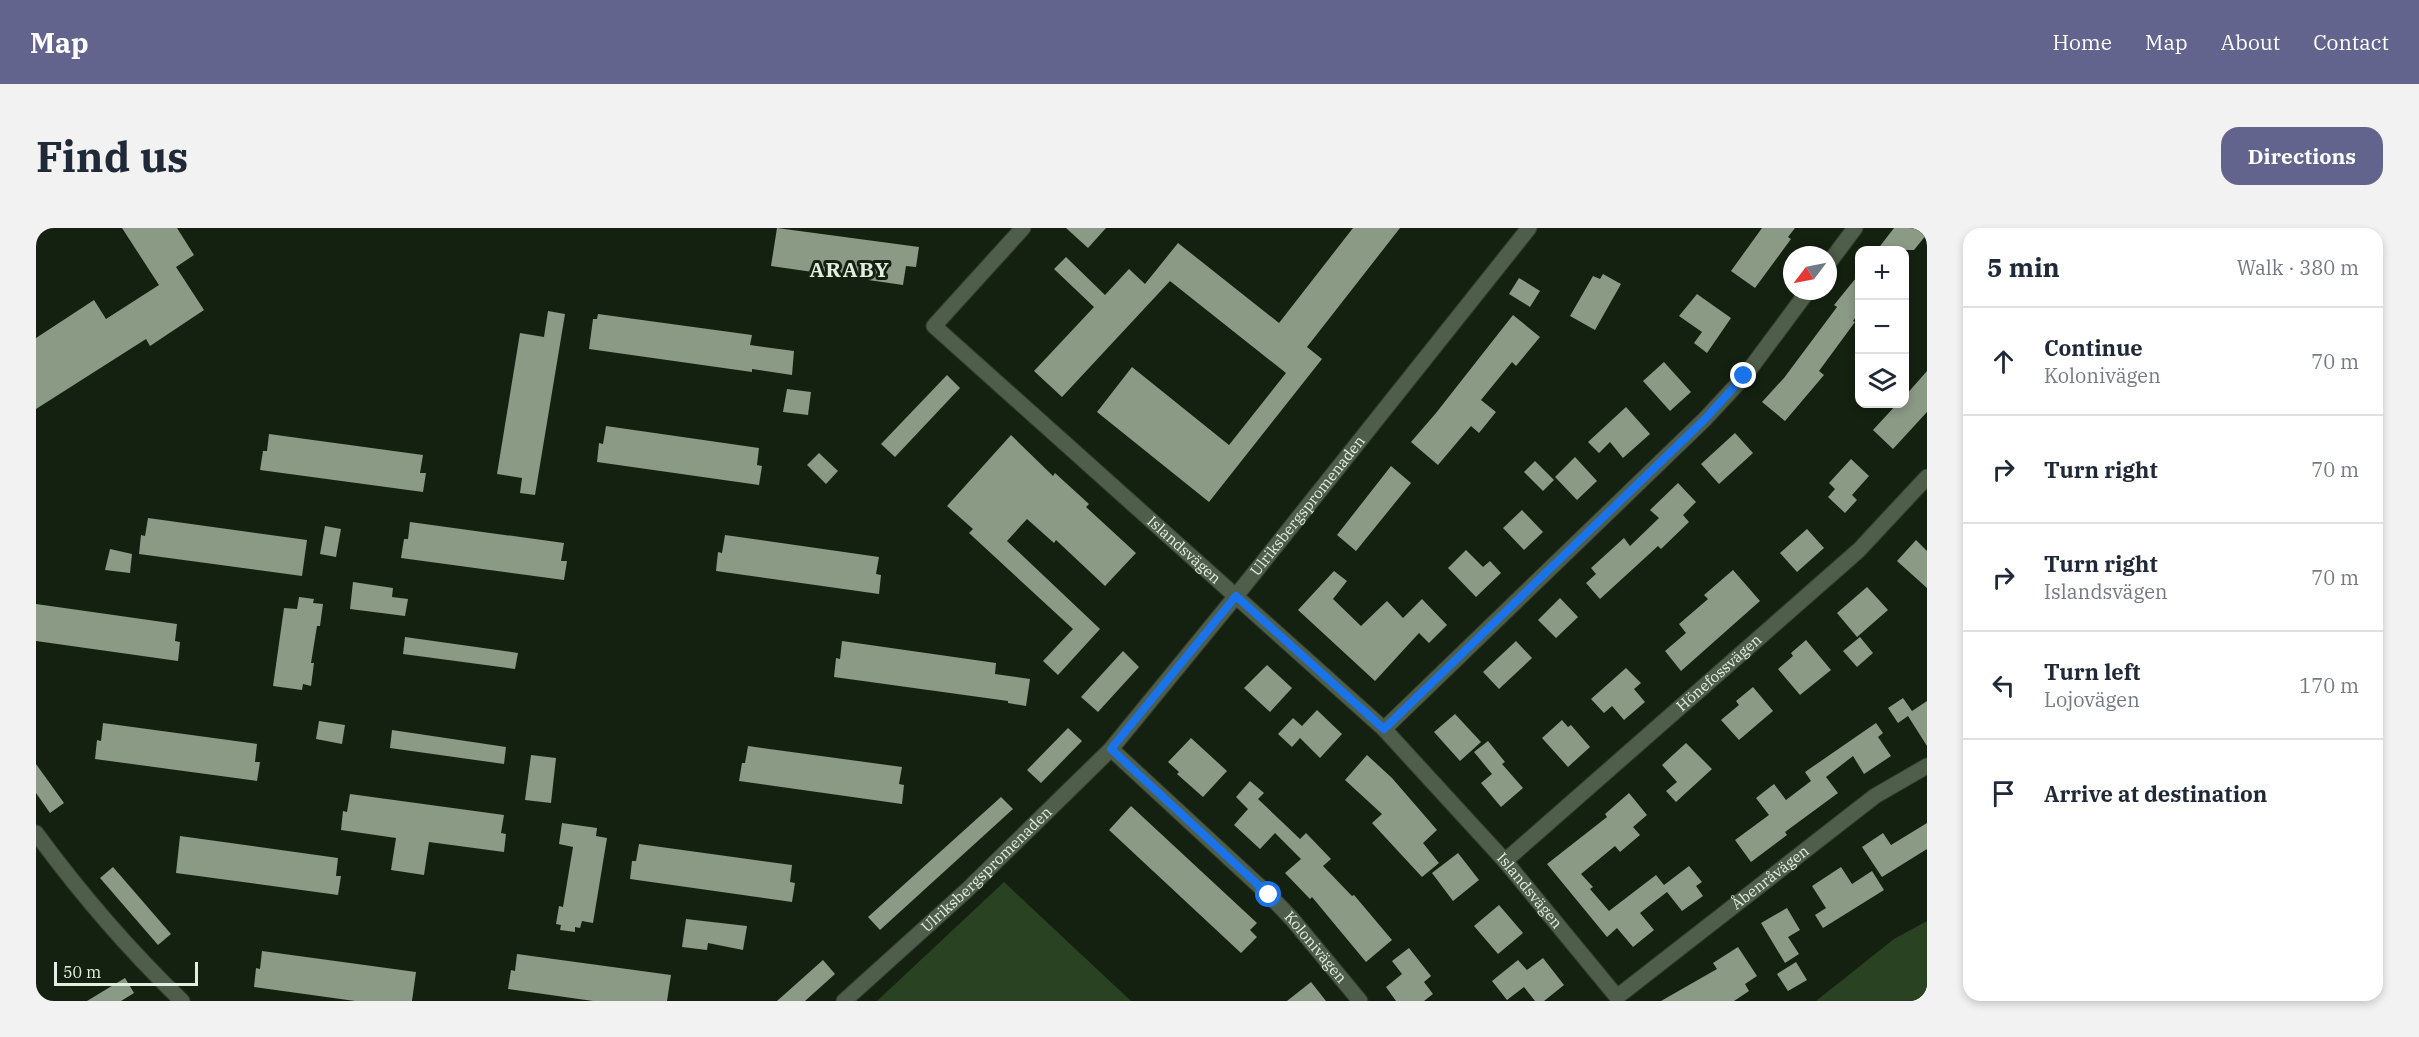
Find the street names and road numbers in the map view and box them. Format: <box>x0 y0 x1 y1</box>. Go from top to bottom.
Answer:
street label: Ulriksbergspromenaden <box>1246 431 1369 579</box>
street label: Islandsvägen <box>1143 511 1226 588</box>
street label: Hönefossvägen <box>1672 630 1766 715</box>
street label: Ulriksbergspromenaden <box>917 802 1056 936</box>
street label: Åbenråvägen <box>1727 841 1813 913</box>
street label: Islandsvägen <box>1493 848 1567 933</box>
street label: Kolonivägen <box>1281 907 1351 987</box>

